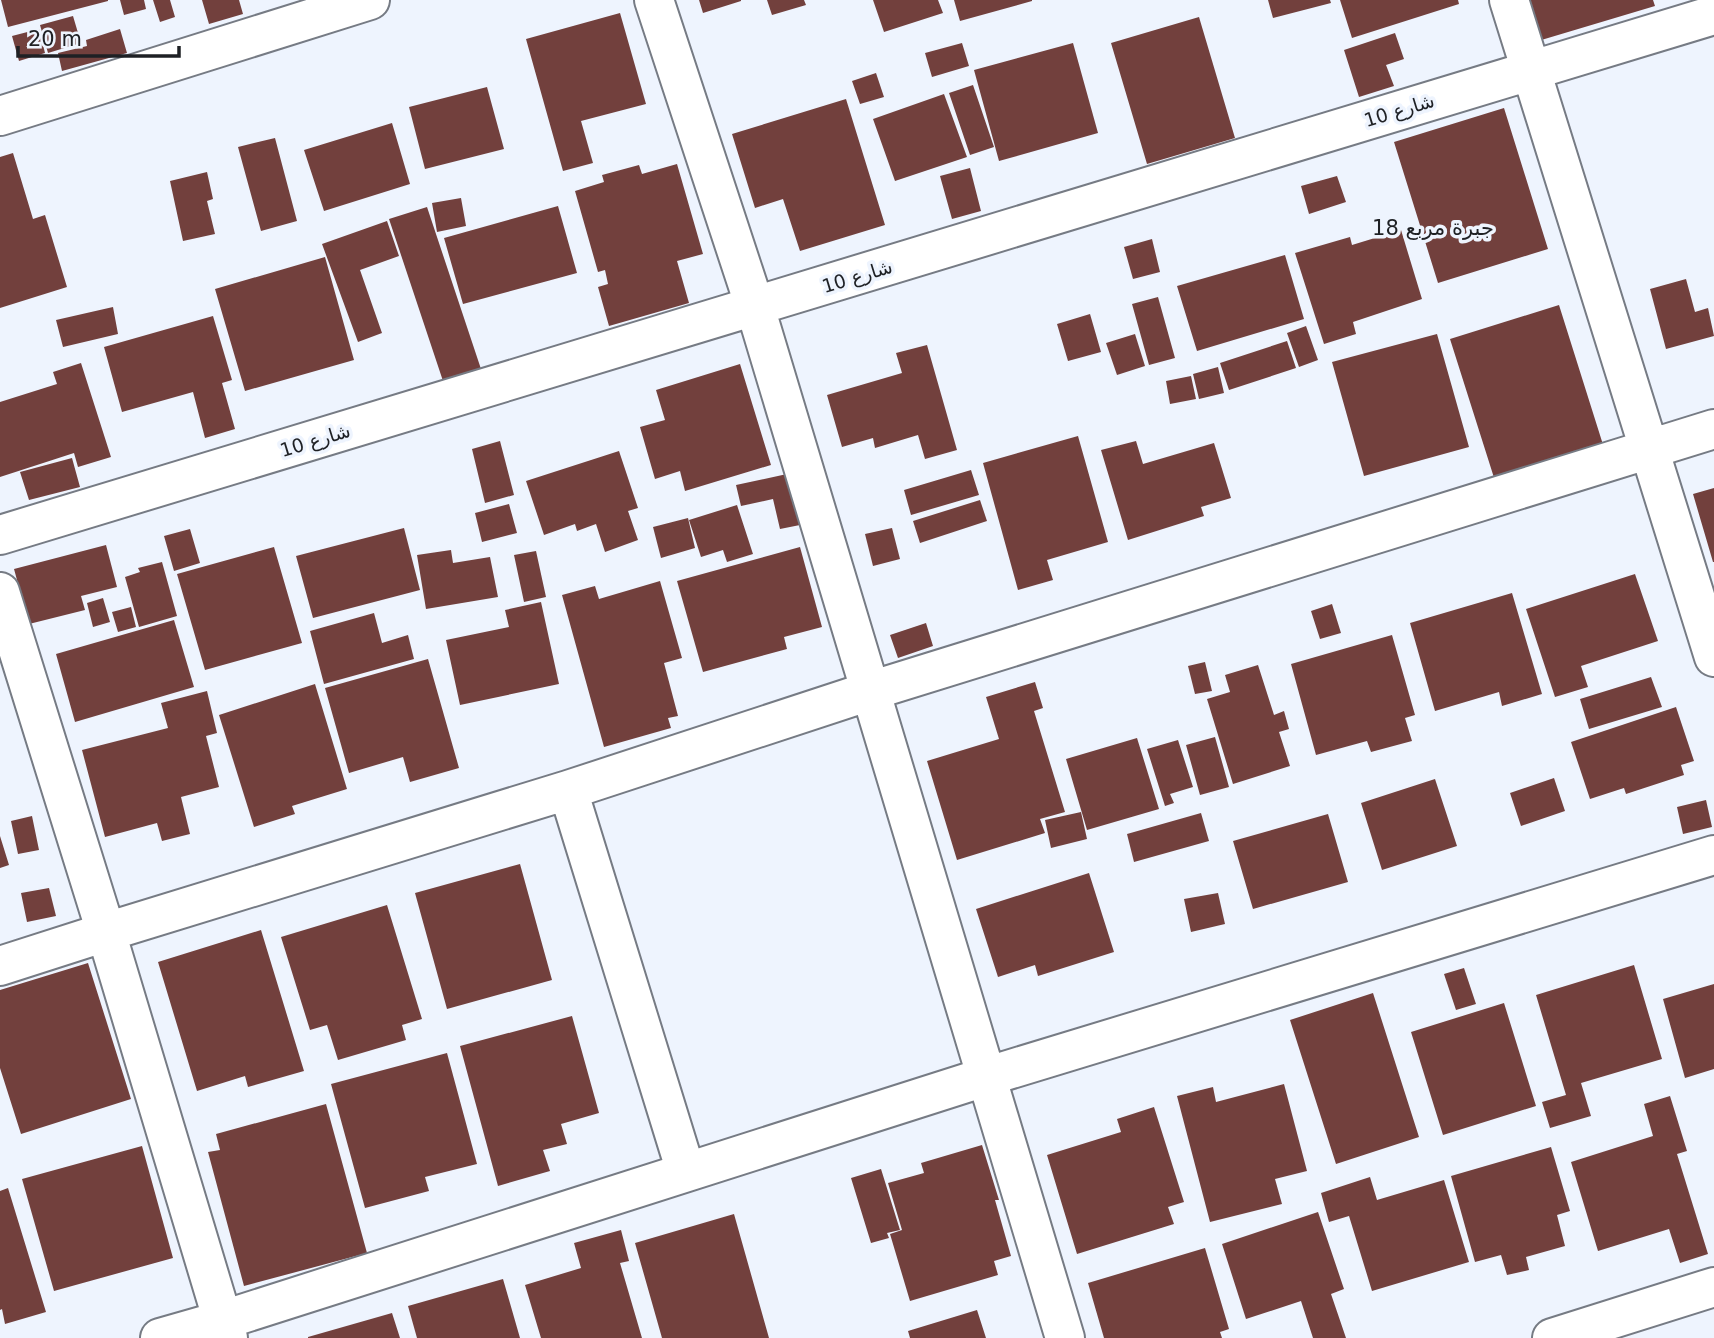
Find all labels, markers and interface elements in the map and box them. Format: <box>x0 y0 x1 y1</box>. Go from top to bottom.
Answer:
scale bar <box>18 14 178 58</box>
text: 20 m <box>28 27 82 51</box>
street label: شارع 10 <box>1361 89 1437 132</box>
district label: جبرة مربع 18 <box>1372 216 1494 240</box>
street label: شارع 10 <box>819 255 895 298</box>
street label: شارع 10 <box>277 419 353 462</box>

